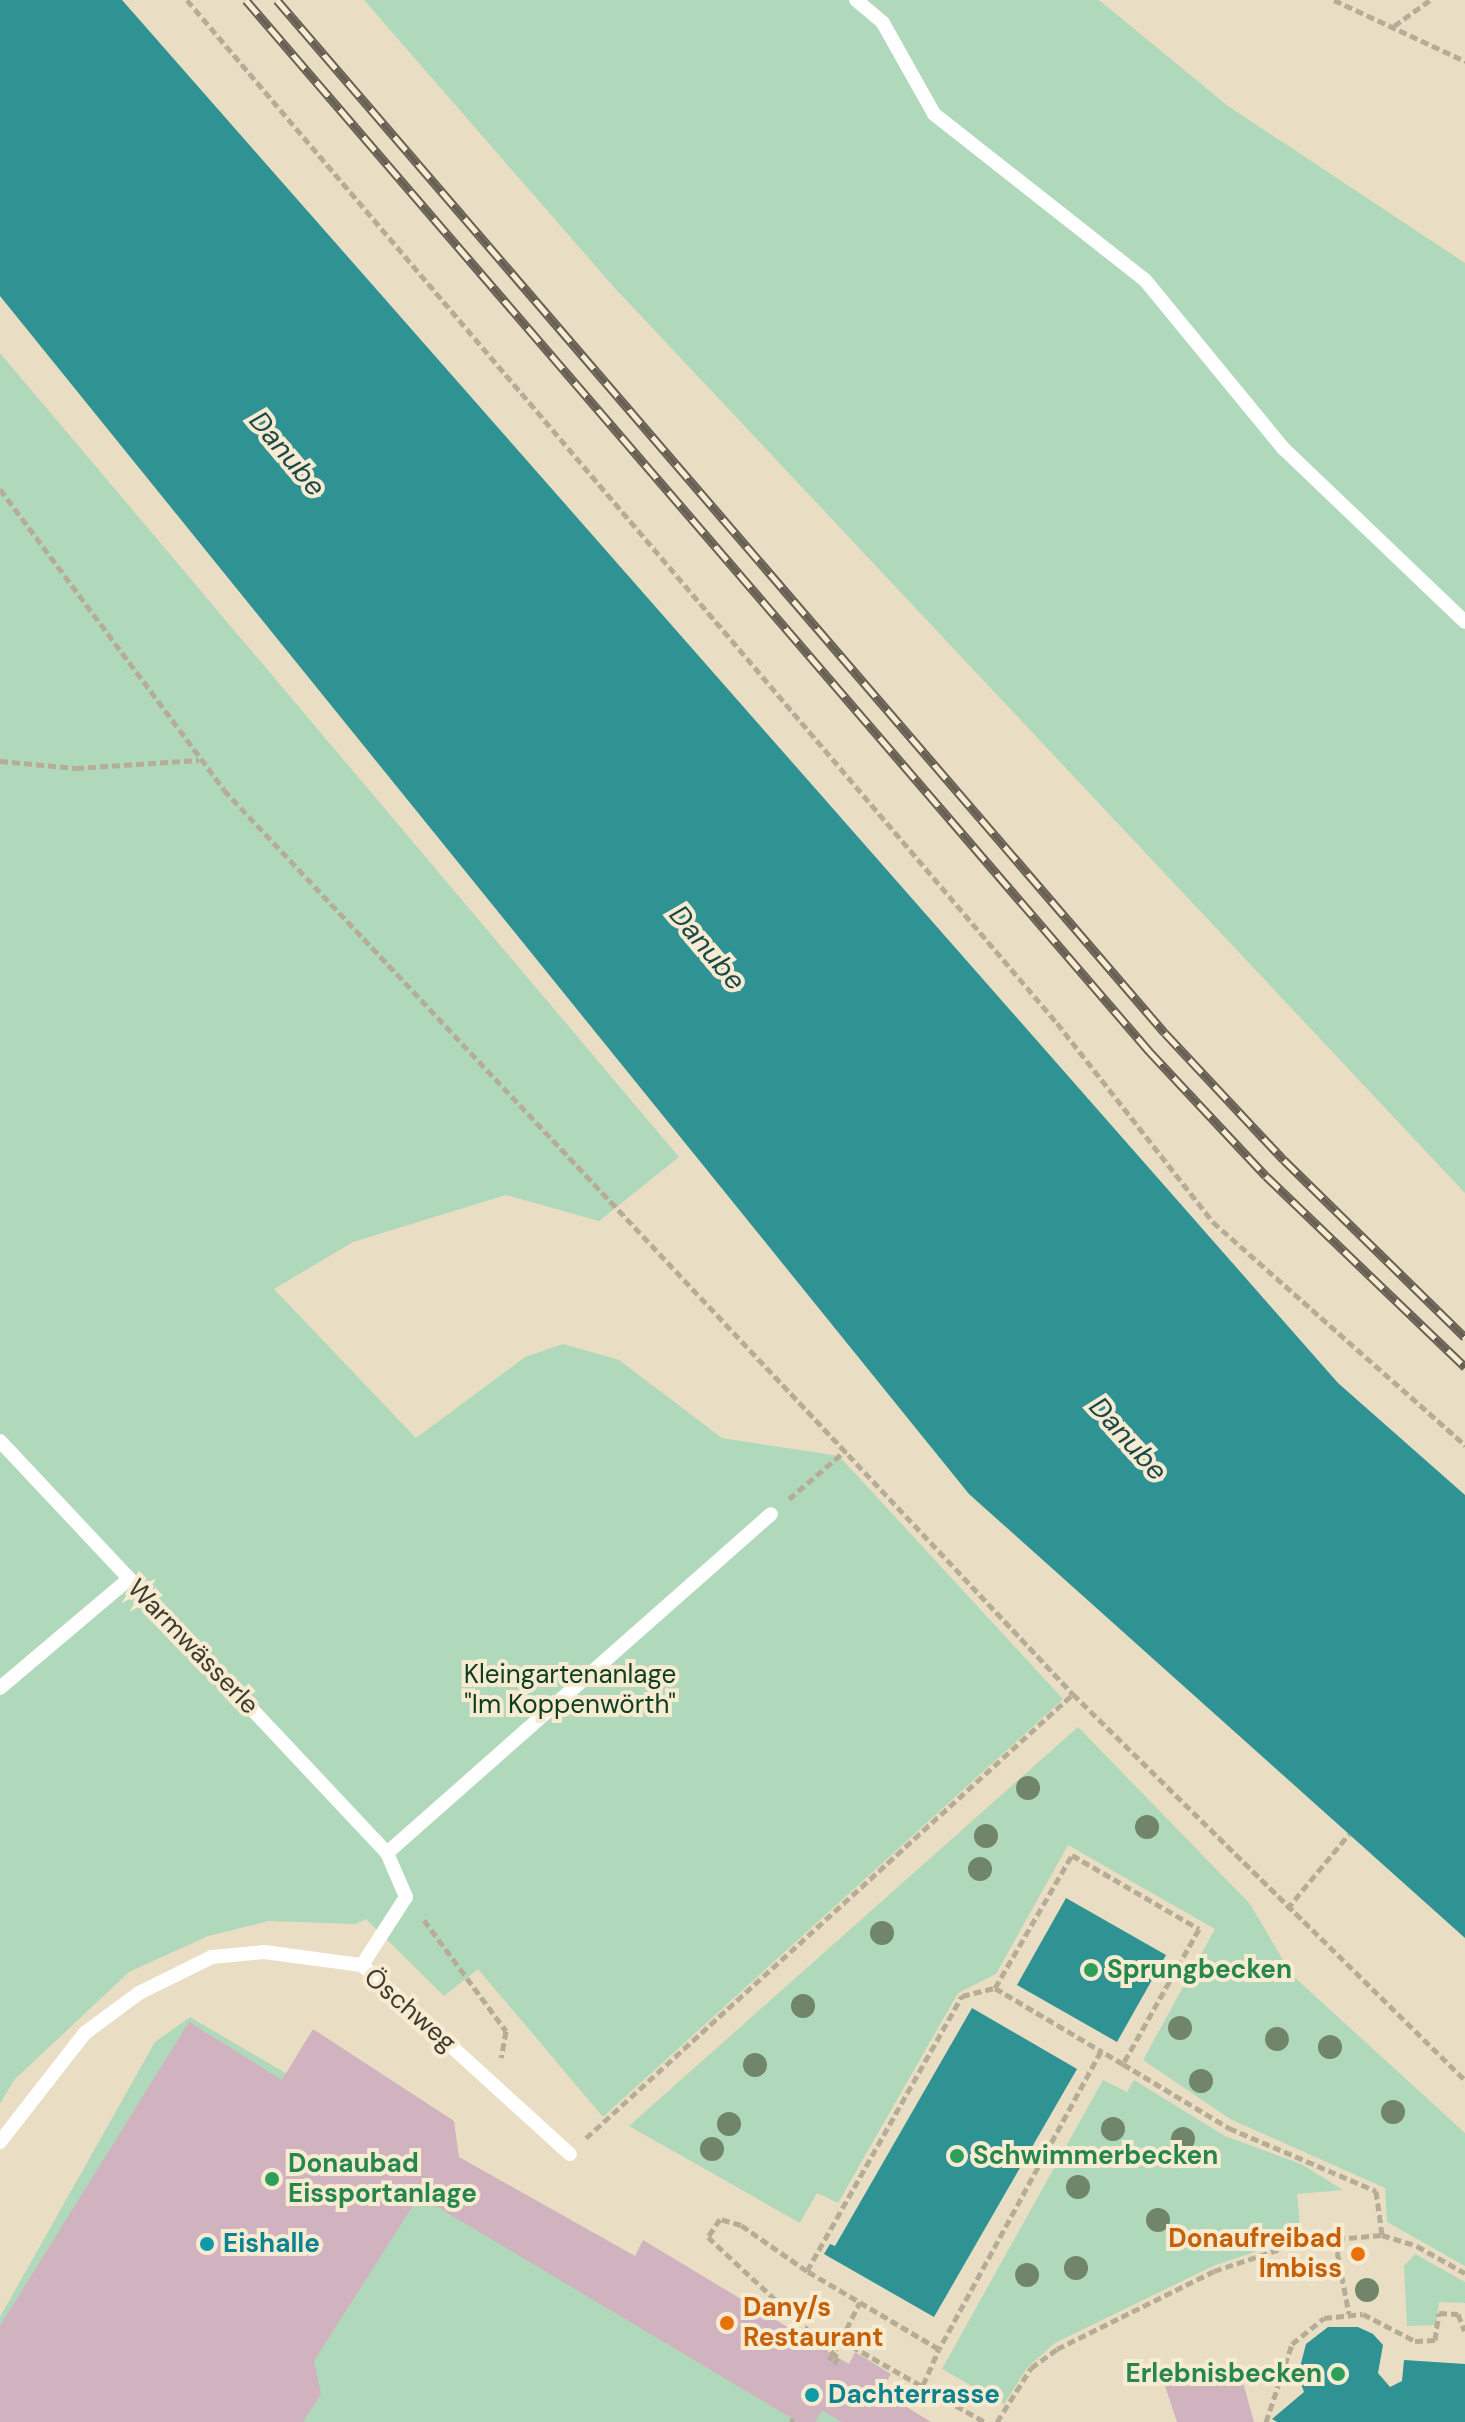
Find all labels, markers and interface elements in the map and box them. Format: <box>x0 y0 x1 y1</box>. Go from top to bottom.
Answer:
water label: Danube <box>242 405 332 503</box>
water label: Danube <box>662 899 752 997</box>
water label: Danube <box>1082 1390 1174 1488</box>
street label: Warmwässerle <box>121 1573 265 1721</box>
park label: Kleingartenanlage "Im Koppenwörth" <box>464 1659 676 1720</box>
place label: Sprungbecken <box>1107 1954 1292 1986</box>
marker: Sprungbecken <box>1082 1961 1100 1979</box>
street label: Öschweg <box>358 1962 462 2058</box>
place label: Schwimmerbecken <box>973 2140 1218 2172</box>
marker: Schwimmerbecken <box>948 2147 966 2165</box>
place label: Donaubad Eissportanlage <box>288 2148 477 2210</box>
marker: Donaubad Eissportanlage <box>263 2170 281 2188</box>
place label: Donaufreibad Imbiss <box>1168 2223 1342 2284</box>
place label: Eishalle <box>223 2228 320 2260</box>
marker: Eishalle <box>198 2235 216 2253</box>
marker: Donaufreibad Imbiss <box>1349 2245 1367 2263</box>
place label: Dany/s Restaurant <box>743 2292 883 2354</box>
marker: Dany/s Restaurant <box>718 2314 736 2332</box>
place label: Erlebnisbecken <box>1125 2358 1322 2390</box>
marker: Erlebnisbecken <box>1329 2365 1347 2383</box>
place label: Dachterrasse <box>828 2379 1000 2411</box>
marker: Dachterrasse <box>803 2386 821 2404</box>

